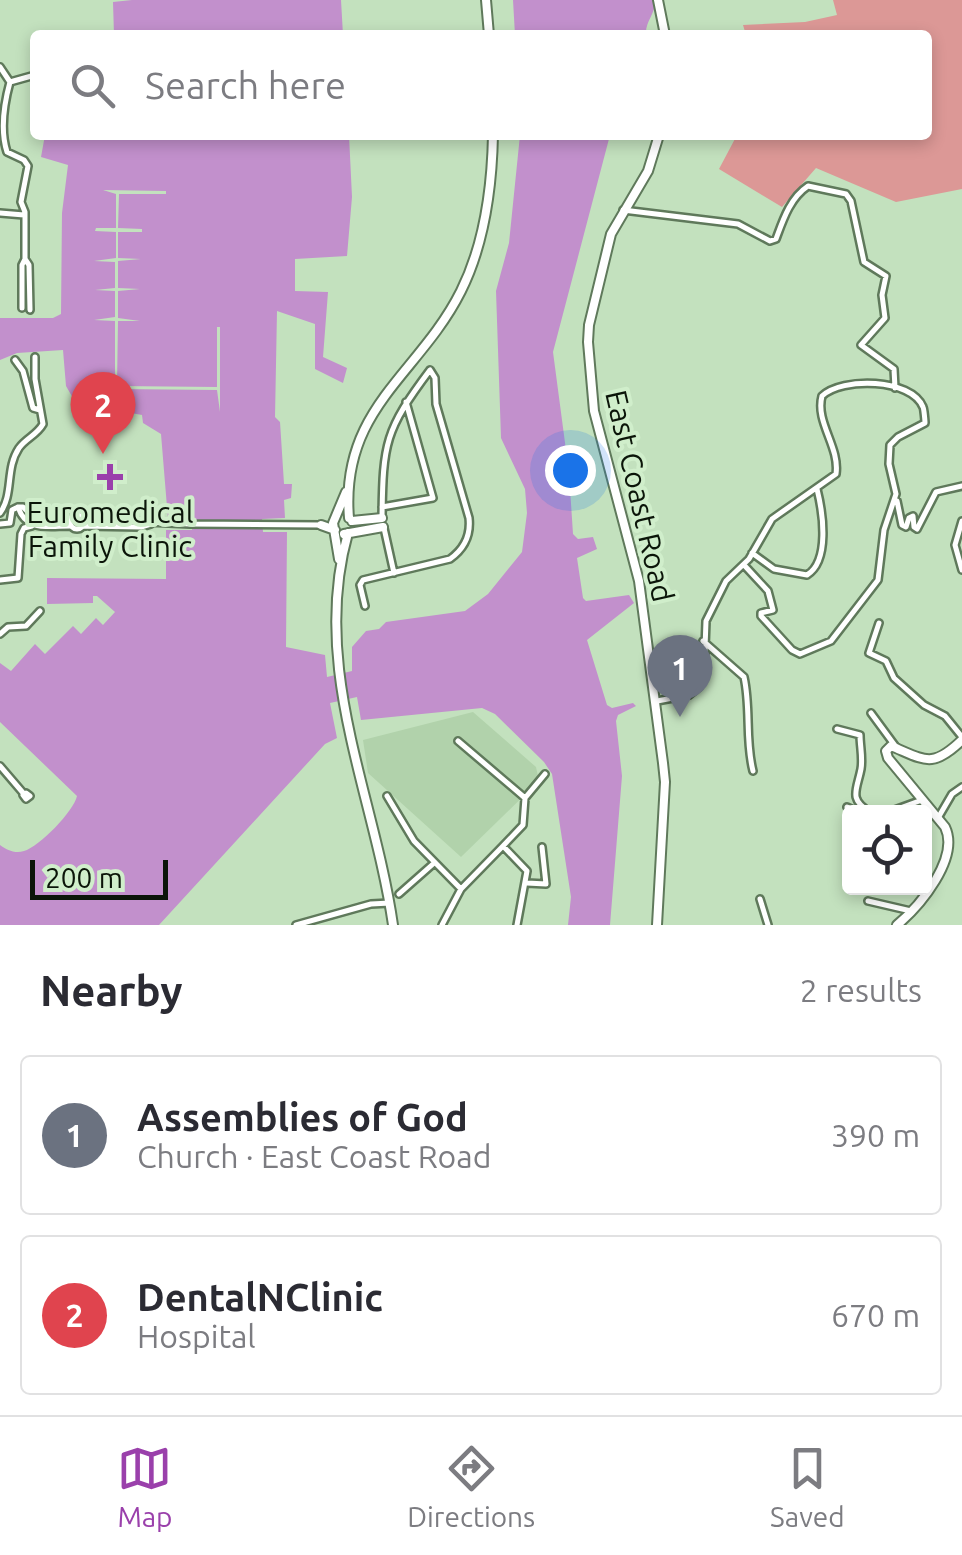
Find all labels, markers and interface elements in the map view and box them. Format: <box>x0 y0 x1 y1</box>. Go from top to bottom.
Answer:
search box <box>30 30 932 140</box>
icon: search <box>65 58 120 113</box>
text: Search here <box>145 64 346 106</box>
pin: 2 <box>70 372 136 454</box>
street label: East Coast Road <box>599 387 681 605</box>
your location <box>545 445 596 496</box>
marker: Euromedical Family Clinic <box>97 464 123 490</box>
place label: Euromedical Family Clinic <box>26 495 194 563</box>
pin: 1 <box>648 634 712 717</box>
map controls <box>842 805 932 895</box>
button: locate <box>842 805 932 895</box>
scale bar <box>30 855 168 900</box>
text: 200 m <box>45 862 123 893</box>
text: Nearby <box>40 967 183 1014</box>
text: 2 results <box>800 972 922 1008</box>
text: Assemblies of God <box>137 1096 468 1138</box>
text: 1 <box>65 1117 84 1153</box>
text: 390 m <box>831 1117 920 1153</box>
text: Church · East Coast Road <box>137 1138 491 1174</box>
text: DentalNClinic <box>137 1276 383 1318</box>
text: 2 <box>65 1297 84 1333</box>
text: 670 m <box>831 1297 920 1333</box>
text: Hospital <box>137 1318 256 1354</box>
tab: Map <box>117 1441 173 1532</box>
tab: Directions <box>407 1441 535 1532</box>
tab: Saved <box>770 1441 845 1532</box>

